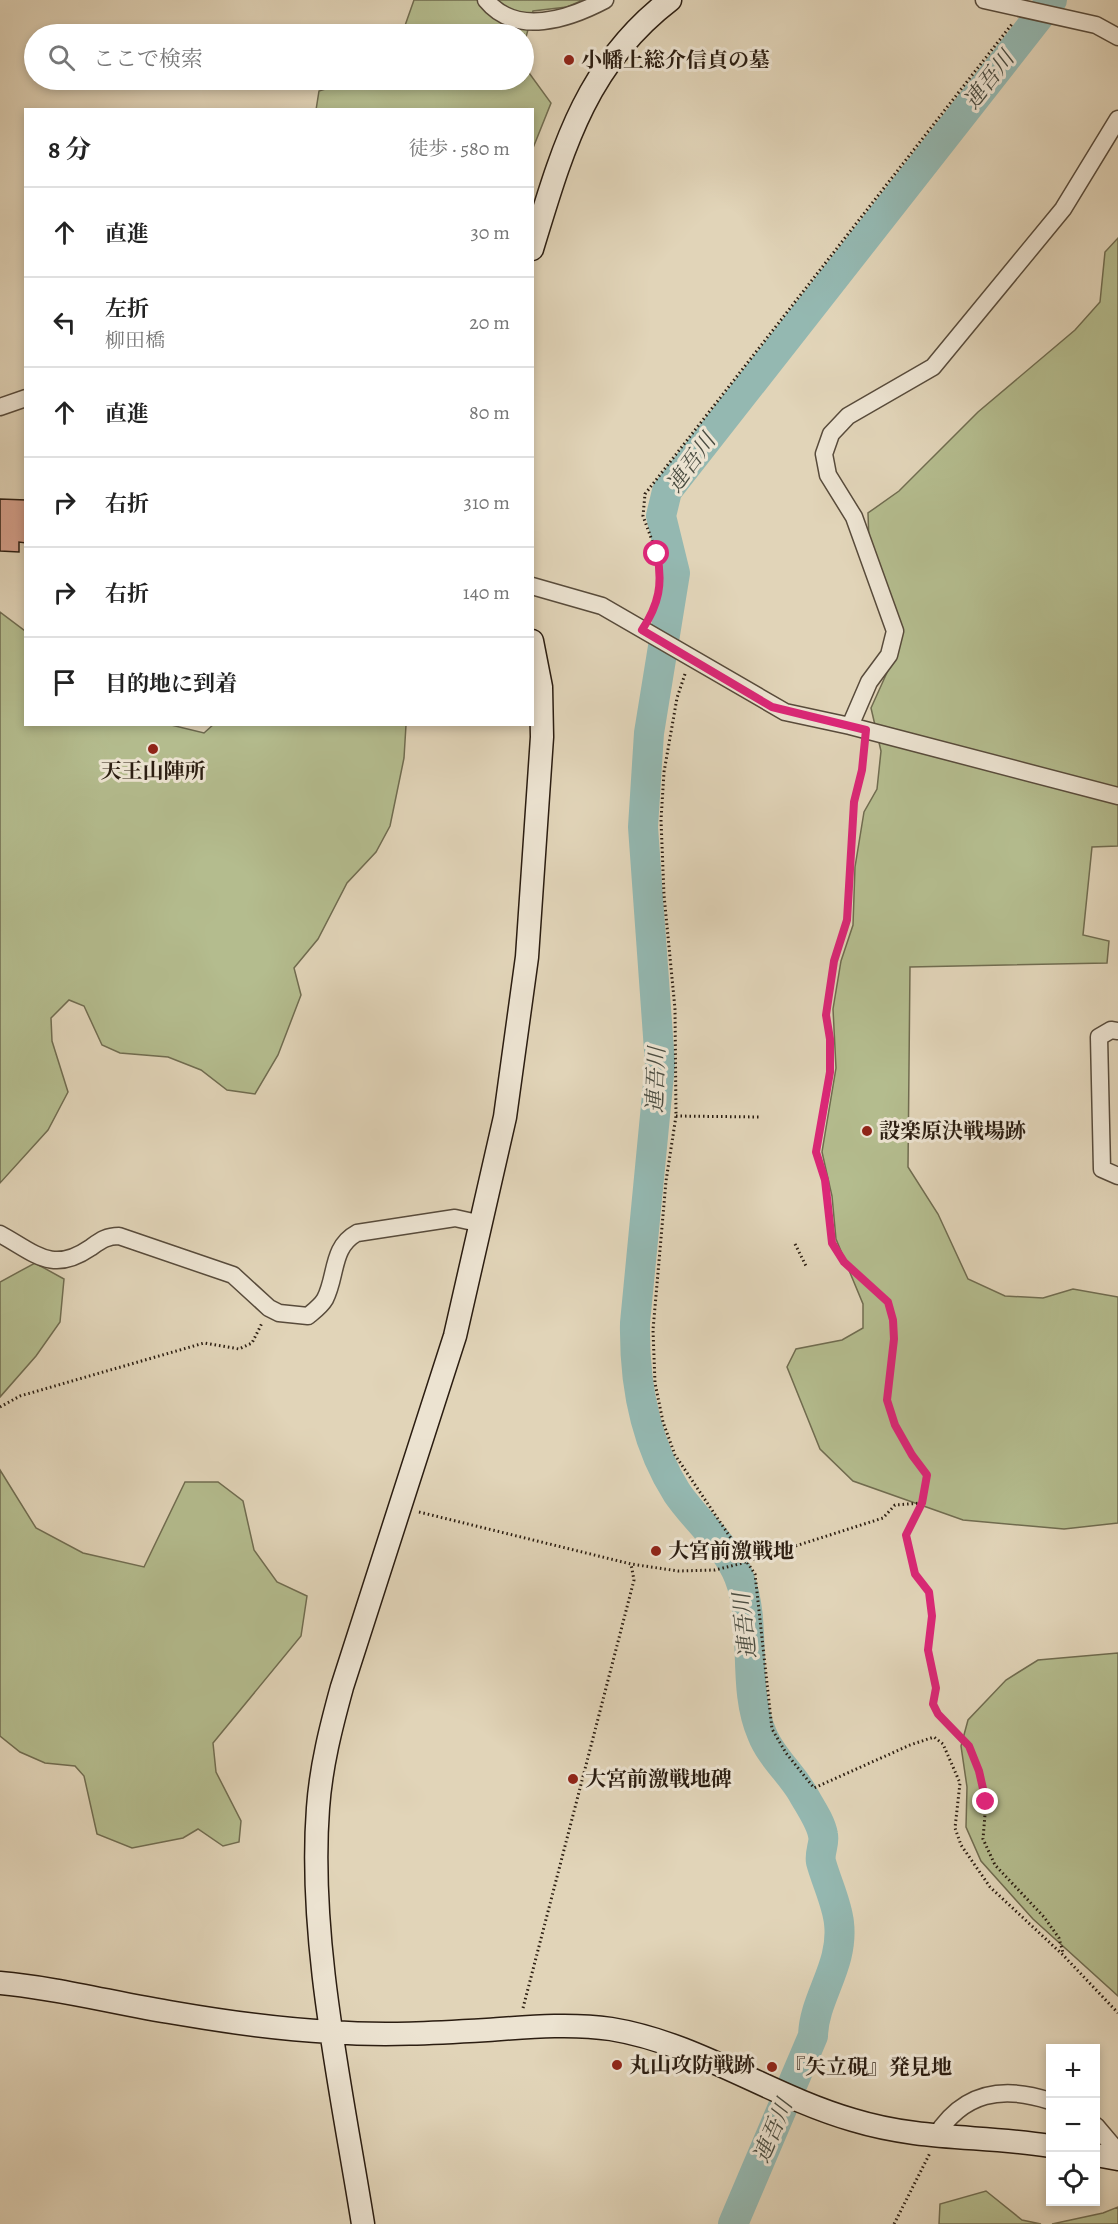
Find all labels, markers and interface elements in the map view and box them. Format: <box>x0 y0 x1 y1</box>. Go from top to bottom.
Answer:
search box <box>24 24 534 90</box>
icon: search <box>45 41 78 74</box>
water label: 連吾川 <box>957 43 1022 115</box>
text: ここで検索 <box>93 44 203 74</box>
place label: 小幡上総介信貞の墓 <box>581 46 770 74</box>
marker: 小幡上総介信貞の墓 <box>562 53 576 67</box>
text: 8 分 <box>48 132 91 167</box>
text: 徒歩 · 580 m <box>409 135 510 162</box>
icon: ahead <box>48 216 81 249</box>
text: 直進 <box>105 219 149 249</box>
text: 30 m <box>470 219 510 246</box>
text: 左折 <box>105 294 149 324</box>
icon: left <box>48 306 81 339</box>
text: 20 m <box>469 309 510 336</box>
text: 柳田橋 <box>105 327 165 354</box>
icon: ahead <box>48 396 81 429</box>
text: 直進 <box>105 399 149 429</box>
text: 80 m <box>469 399 510 426</box>
water label: 連吾川 <box>659 426 724 499</box>
icon: right <box>48 486 81 519</box>
text: 右折 <box>105 489 149 519</box>
text: 310 m <box>464 489 510 516</box>
route start <box>643 540 669 566</box>
icon: right <box>48 576 81 609</box>
text: 右折 <box>105 579 149 609</box>
text: 140 m <box>463 579 510 606</box>
icon: arrive <box>48 666 81 699</box>
text: 目的地に到着 <box>105 669 237 699</box>
marker: 天王山陣所 <box>146 742 160 756</box>
place label: 天王山陣所 <box>101 757 206 785</box>
water label: 連吾川 <box>640 1045 672 1114</box>
place label: 設楽原決戦場跡 <box>879 1117 1026 1145</box>
marker: 設楽原決戦場跡 <box>860 1124 874 1138</box>
place label: 大宮前激戦地 <box>668 1537 794 1565</box>
marker: 大宮前激戦地 <box>649 1544 663 1558</box>
water label: 連吾川 <box>726 1590 763 1660</box>
place label: 大宮前激戦地碑 <box>585 1765 732 1793</box>
marker: 大宮前激戦地碑 <box>566 1772 580 1786</box>
route end <box>972 1788 998 1814</box>
map controls <box>1046 2044 1100 2206</box>
button: + <box>1046 2044 1100 2098</box>
place label: 丸山攻防戦跡 <box>629 2051 755 2079</box>
place label: 『矢立硯』発見地 <box>784 2053 952 2081</box>
marker: 丸山攻防戦跡 <box>610 2058 624 2072</box>
marker: 『矢立硯』発見地 <box>765 2060 779 2074</box>
water label: 連吾川 <box>746 2093 800 2167</box>
button: − <box>1046 2098 1100 2152</box>
button: locate <box>1046 2152 1100 2206</box>

